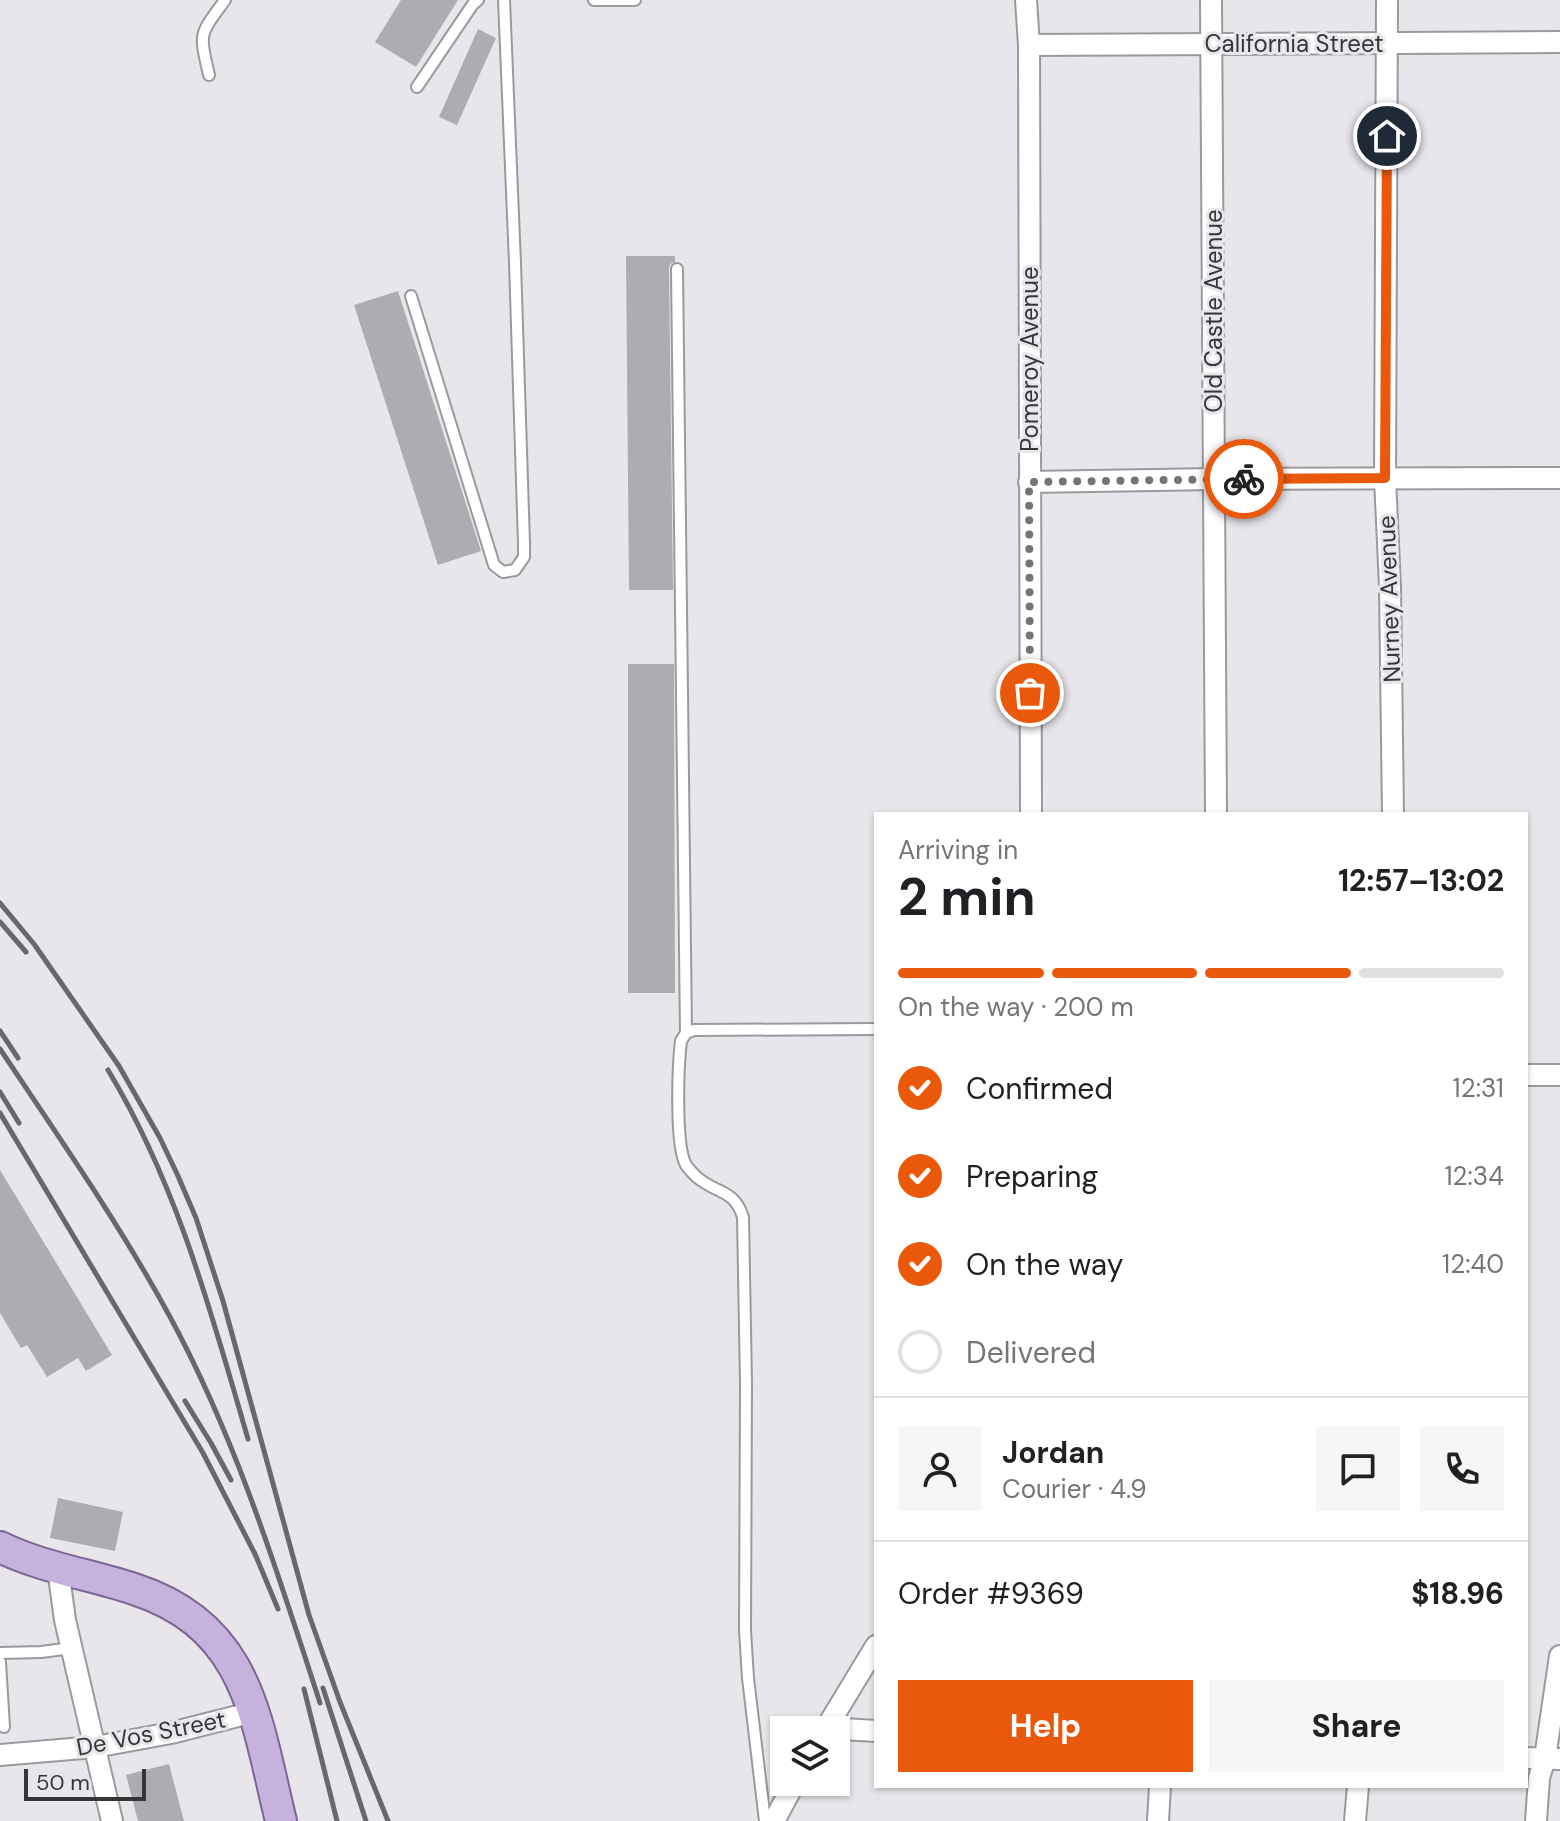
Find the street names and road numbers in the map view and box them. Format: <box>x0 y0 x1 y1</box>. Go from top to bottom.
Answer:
street label: California Street <box>1204 28 1384 59</box>
street label: Old Castle Avenue <box>1198 209 1229 413</box>
street label: Pomeroy Avenue <box>1014 266 1045 452</box>
street label: Nurney Avenue <box>1371 515 1407 683</box>
street label: De Vos Street <box>74 1703 228 1763</box>

